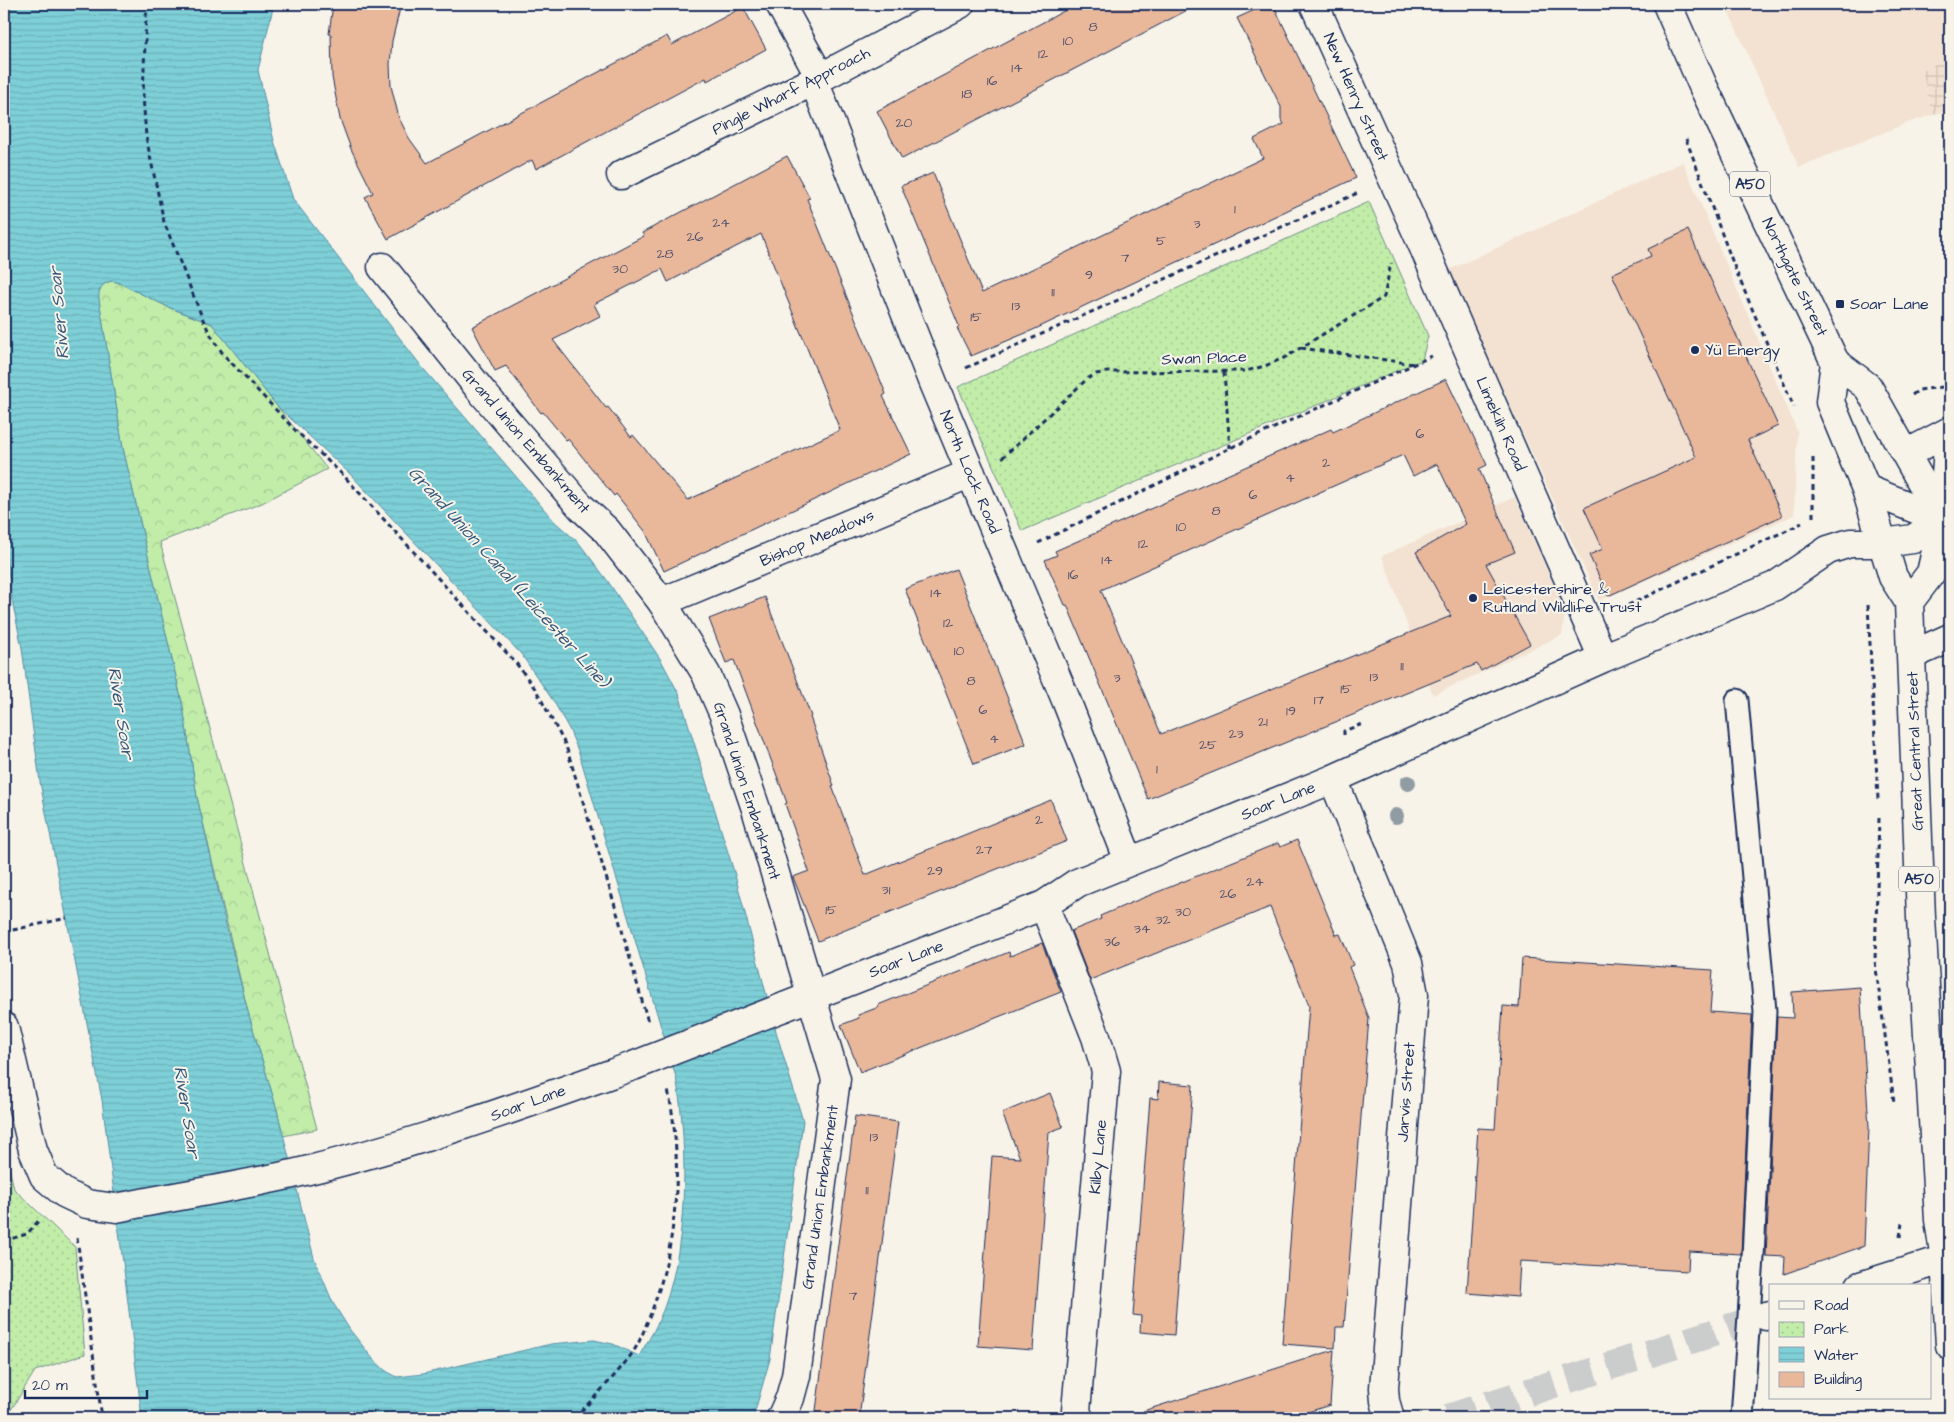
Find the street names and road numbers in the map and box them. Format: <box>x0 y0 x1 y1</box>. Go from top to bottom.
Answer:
street label: New Henry Street <box>1317 30 1394 165</box>
street label: Pingle Wharf Approach <box>708 42 874 141</box>
road number: A50 <box>1730 172 1770 196</box>
street label: Northgate Street <box>1756 214 1834 341</box>
street label: Swan Place <box>1161 346 1247 370</box>
street label: Grand Union Embankment <box>457 364 596 519</box>
street label: Limekiln Road <box>1471 374 1531 474</box>
street label: North Lock Road <box>934 407 1006 537</box>
street label: Bishop Meadows <box>756 504 878 572</box>
street label: Great Central Street <box>1901 670 1929 831</box>
street label: Grand Union Embankment <box>708 699 786 883</box>
street label: Soar Lane <box>1237 776 1319 826</box>
road number: A50 <box>1899 866 1939 892</box>
street label: Soar Lane <box>865 935 947 983</box>
street label: Jarvis Street <box>1392 1041 1420 1143</box>
street label: Soar Lane <box>487 1079 569 1127</box>
street label: Grand Union Embankment <box>796 1103 844 1291</box>
street label: Kilby Lane <box>1084 1119 1113 1195</box>

